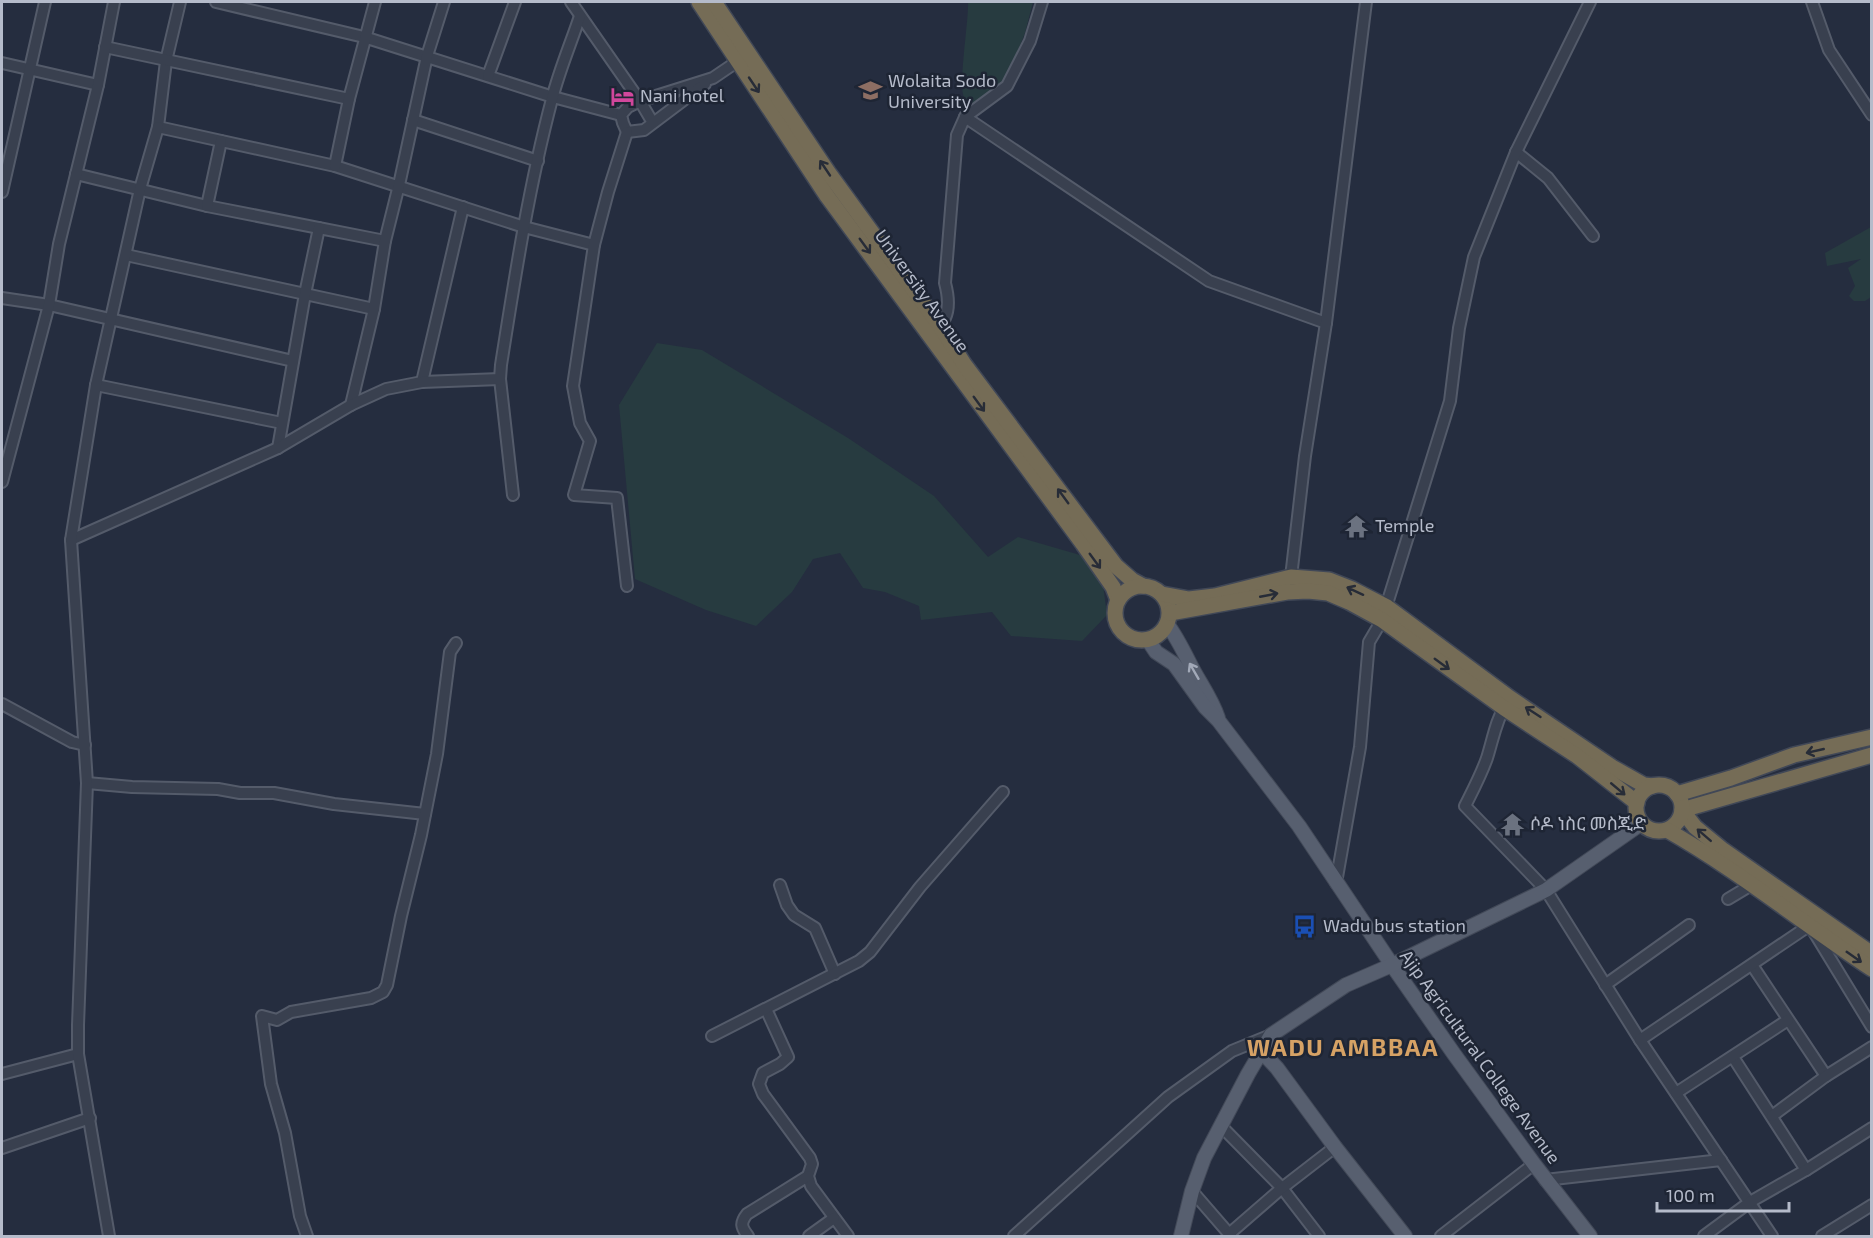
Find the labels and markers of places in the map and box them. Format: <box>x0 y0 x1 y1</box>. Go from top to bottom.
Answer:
place label: Wolaita Sodo University <box>888 69 996 112</box>
school or university icon: Wolaita Sodo University <box>857 78 883 104</box>
hotel icon: Nani hotel <box>609 83 635 109</box>
place label: Nani hotel <box>640 84 725 106</box>
temple icon: Temple <box>1344 513 1370 539</box>
place label: Temple <box>1375 514 1434 536</box>
temple icon: ሶዶ ነስር መስጂድ <box>1499 811 1525 837</box>
place label: ሶዶ ነስር መስጂድ <box>1530 812 1646 834</box>
bus stop icon: Wadu bus station <box>1292 913 1318 939</box>
place label: Wadu bus station <box>1323 914 1466 936</box>

